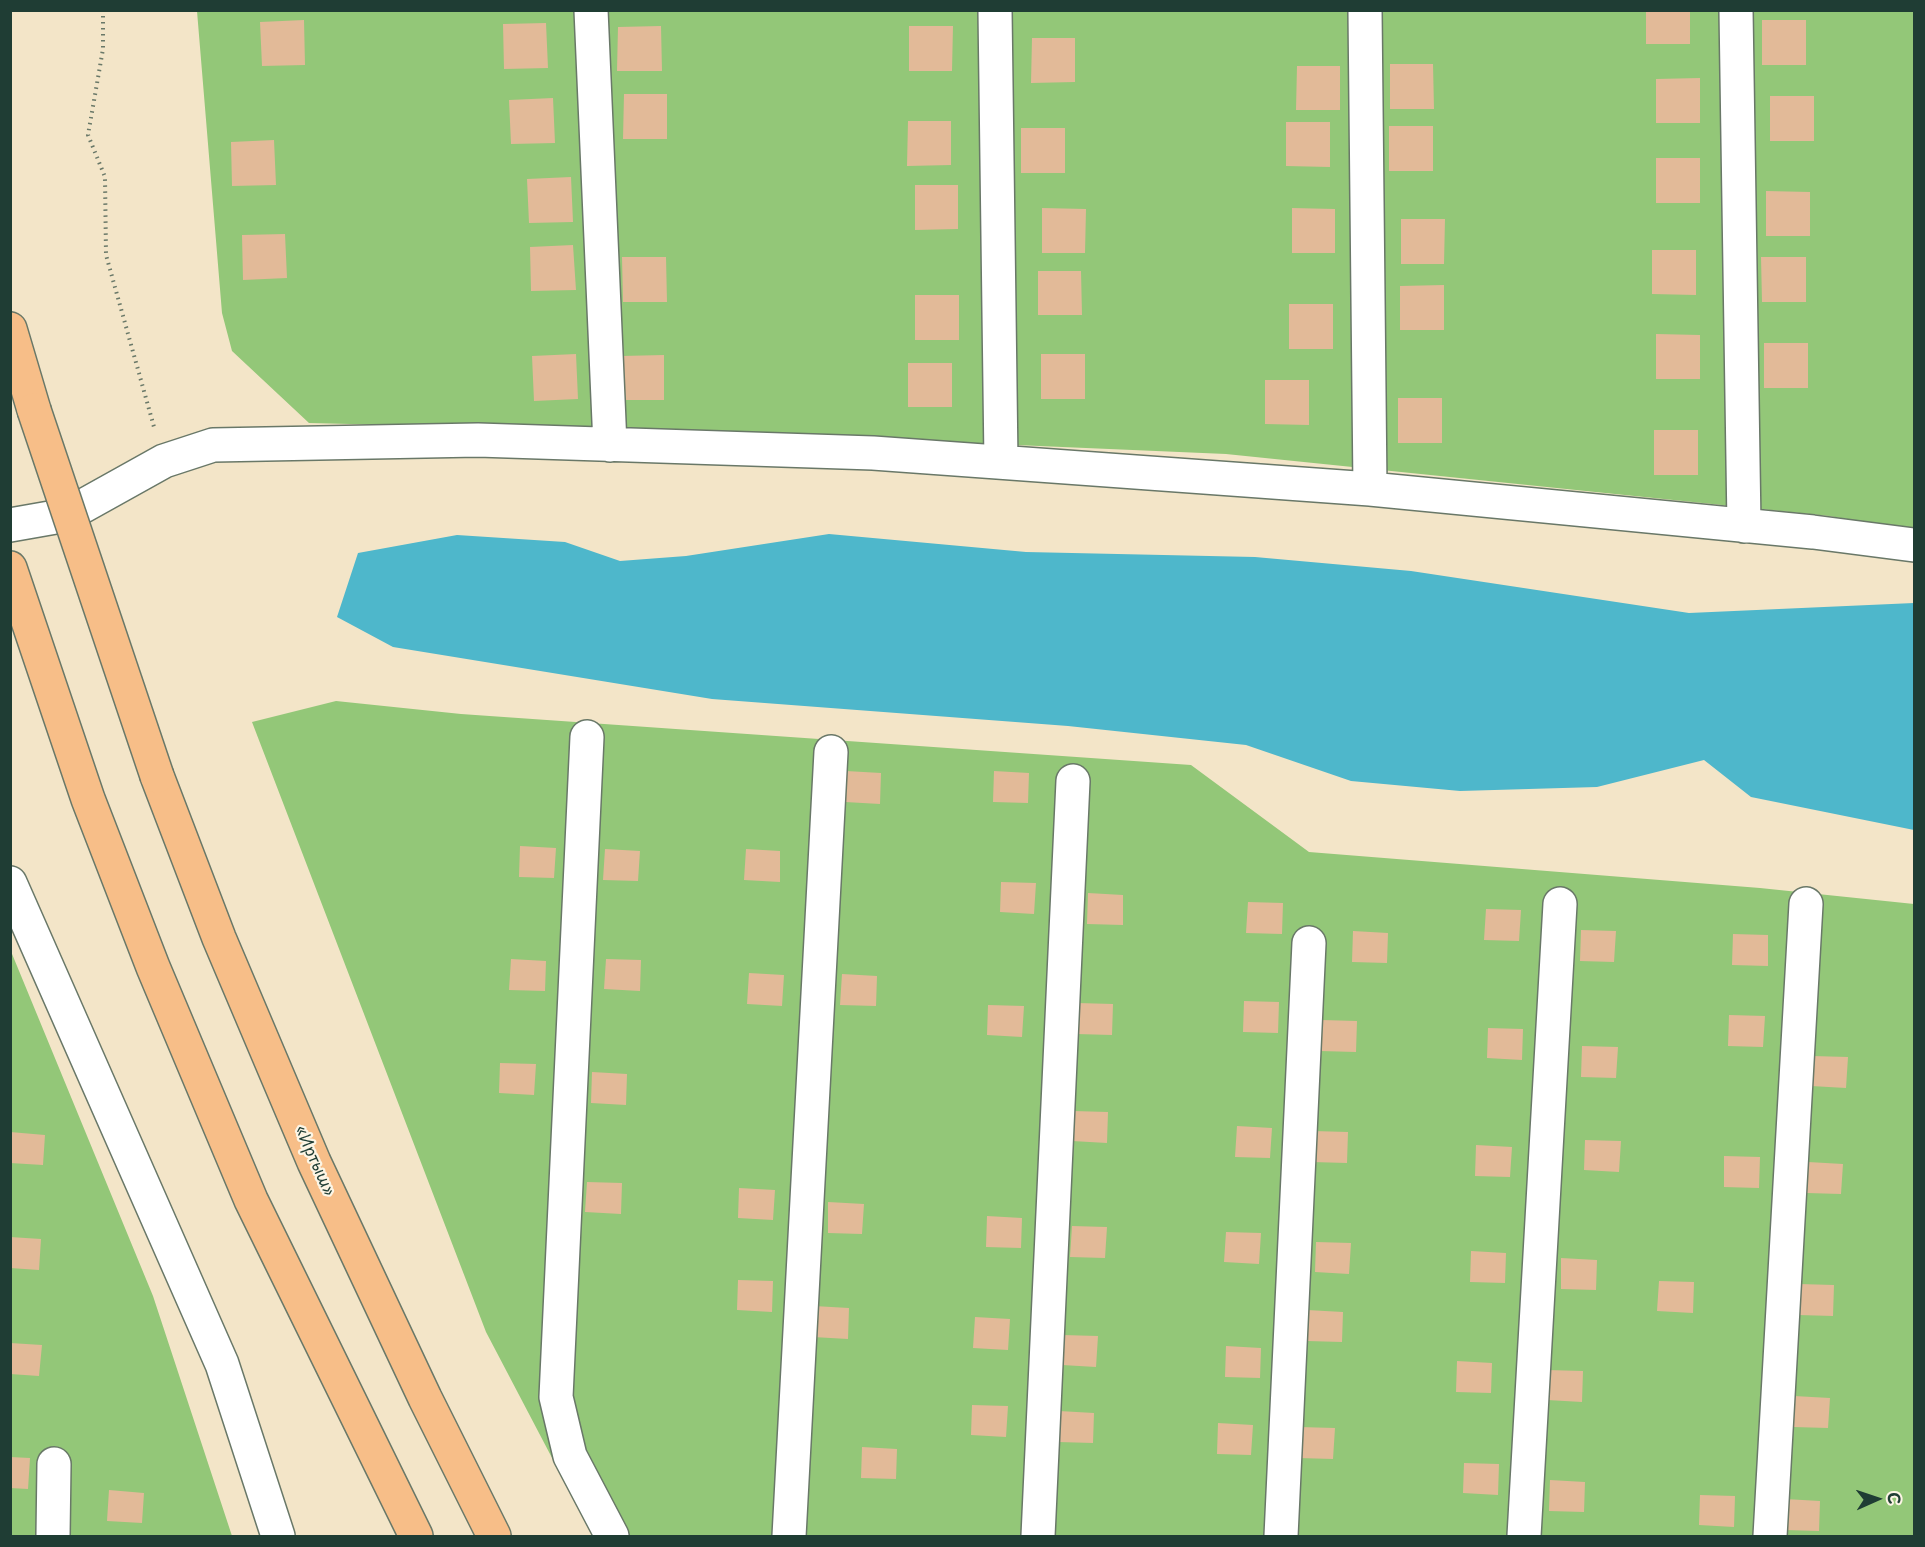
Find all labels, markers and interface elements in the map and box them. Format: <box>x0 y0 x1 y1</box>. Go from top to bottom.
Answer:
street label: «Иртыш» <box>290 1123 338 1199</box>
north arrow <box>1847 1469 1907 1529</box>
text: С <box>1883 1491 1907 1505</box>

